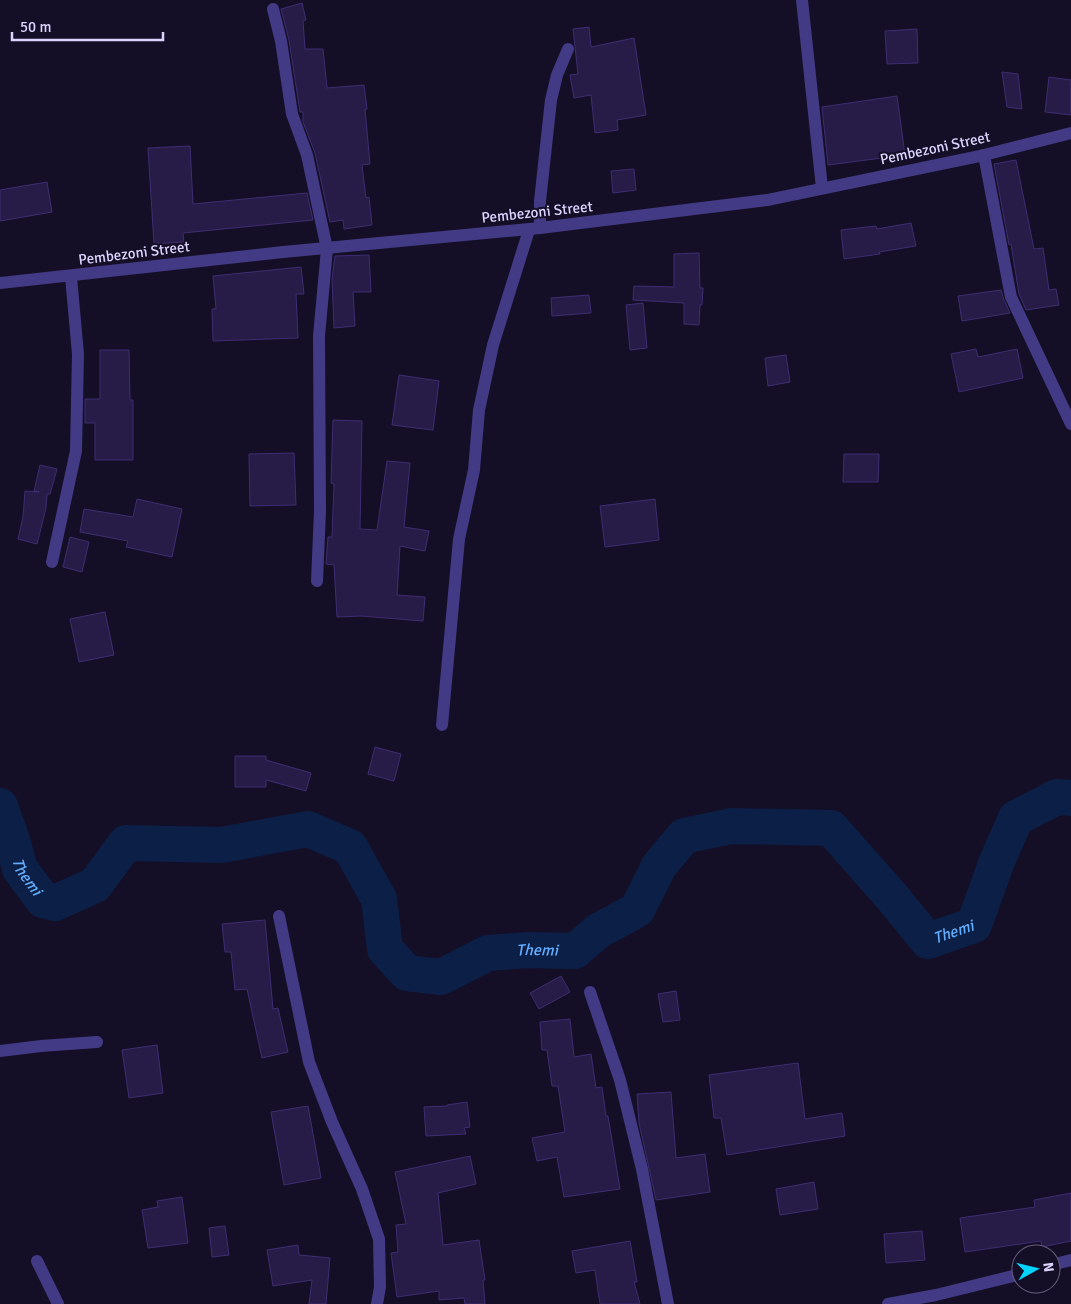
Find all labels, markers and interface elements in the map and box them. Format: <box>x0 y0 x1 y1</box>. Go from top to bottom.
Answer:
scale bar <box>12 10 164 42</box>
text: 50 m <box>20 18 51 36</box>
street label: Pembezoni Street <box>878 128 992 168</box>
street label: Pembezoni Street <box>480 197 594 227</box>
street label: Pembezoni Street <box>77 237 191 269</box>
water label: Themi <box>7 856 47 901</box>
water label: Themi <box>931 915 978 948</box>
water label: Themi <box>515 940 560 961</box>
north arrow <box>1011 1244 1061 1294</box>
text: N <box>1039 1261 1057 1273</box>

